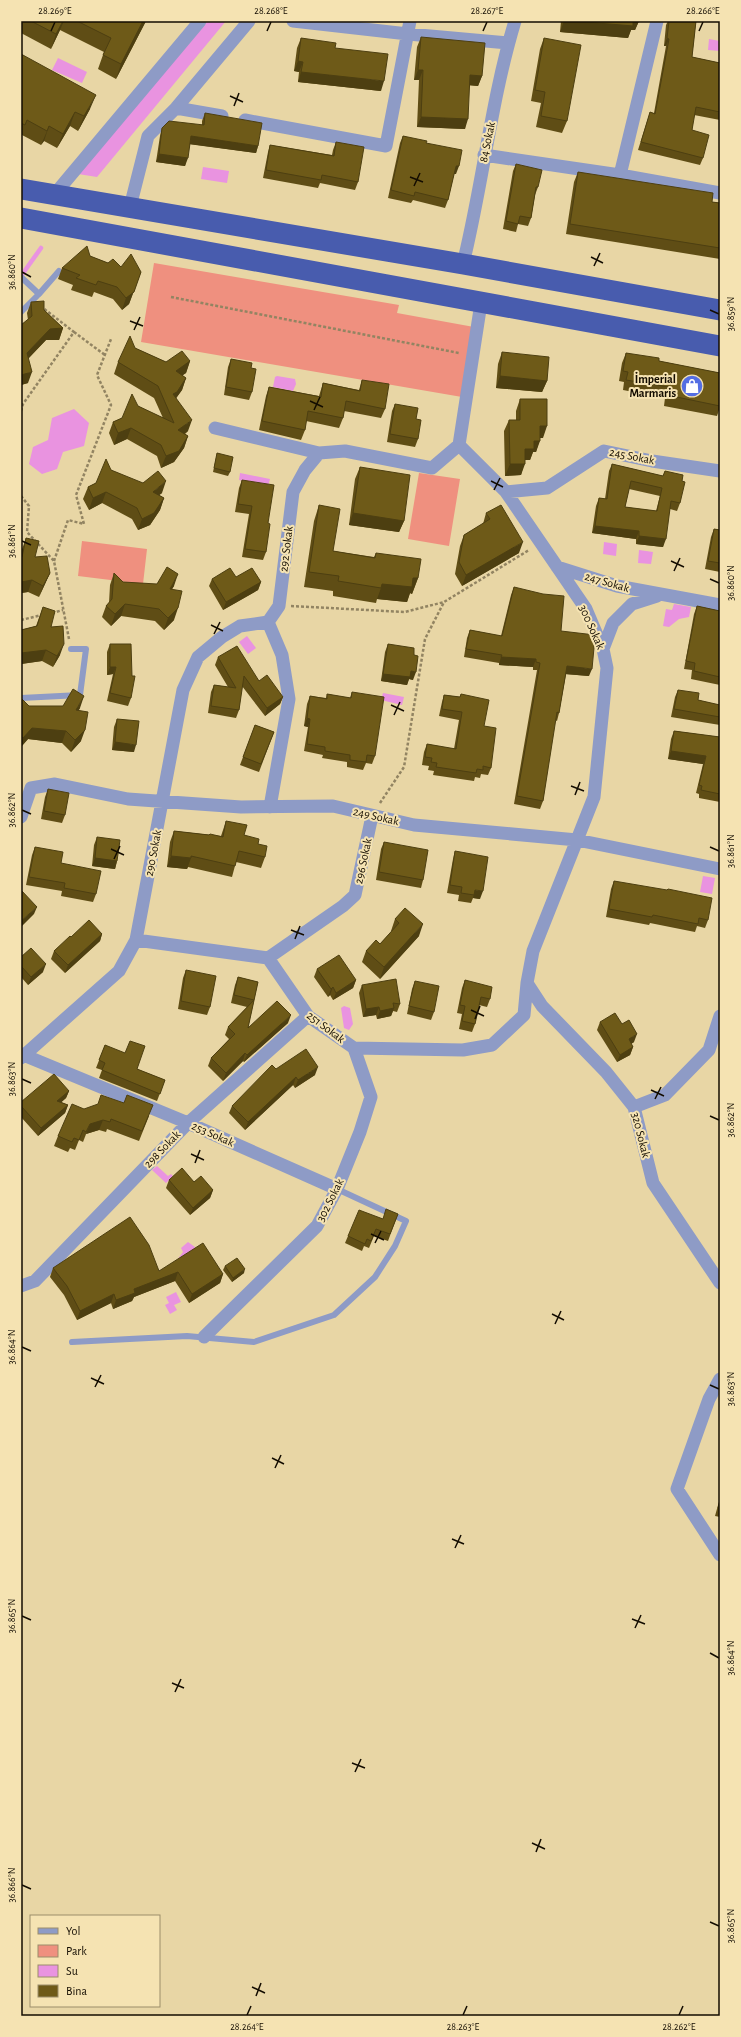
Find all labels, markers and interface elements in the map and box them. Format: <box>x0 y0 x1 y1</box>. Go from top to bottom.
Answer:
text: 28.269°E <box>38 6 72 16</box>
text: 28.268°E <box>254 6 288 16</box>
text: 28.267°E <box>471 6 504 16</box>
text: 28.266°E <box>686 6 720 16</box>
street label: 84 Sokak <box>477 120 497 163</box>
text: 36.860°N <box>7 254 17 290</box>
text: 36.859°N <box>726 297 736 331</box>
place label: İmperial Marmaris <box>629 372 676 399</box>
shop icon: İmperial Marmaris <box>679 373 705 399</box>
street label: 245 Sokak <box>608 446 656 466</box>
text: 36.861°N <box>7 524 17 558</box>
street label: 292 Sokak <box>277 525 295 573</box>
text: 36.860°N <box>726 565 736 601</box>
street label: 247 Sokak <box>583 570 631 594</box>
street label: 300 Sokak <box>577 603 607 651</box>
text: 36.862°N <box>7 793 17 827</box>
street label: 249 Sokak <box>352 805 400 827</box>
street label: 290 Sokak <box>143 828 163 877</box>
text: 36.861°N <box>726 834 736 868</box>
street label: 296 Sokak <box>352 837 374 885</box>
street label: 251 Sokak <box>305 1009 348 1045</box>
text: 36.863°N <box>7 1062 17 1096</box>
text: 36.862°N <box>726 1103 736 1137</box>
street label: 320 Sokak <box>630 1111 653 1159</box>
street label: 253 Sokak <box>190 1119 236 1149</box>
street label: 298 Sokak <box>142 1128 183 1170</box>
street label: 302 Sokak <box>314 1176 346 1223</box>
text: 36.864°N <box>7 1329 17 1365</box>
text: 36.863°N <box>726 1372 736 1406</box>
text: 36.865°N <box>7 1599 17 1633</box>
text: 36.864°N <box>726 1640 736 1676</box>
text: 36.866°N <box>7 1867 17 1903</box>
text: 36.865°N <box>726 1909 736 1943</box>
legend <box>30 1915 160 2007</box>
text: Yol <box>66 1925 80 1937</box>
text: Park <box>66 1945 87 1957</box>
text: Su <box>66 1965 78 1977</box>
text: Bina <box>66 1985 88 1997</box>
text: 28.264°E <box>230 2022 264 2032</box>
text: 28.263°E <box>447 2022 480 2032</box>
text: 28.262°E <box>662 2022 696 2032</box>

